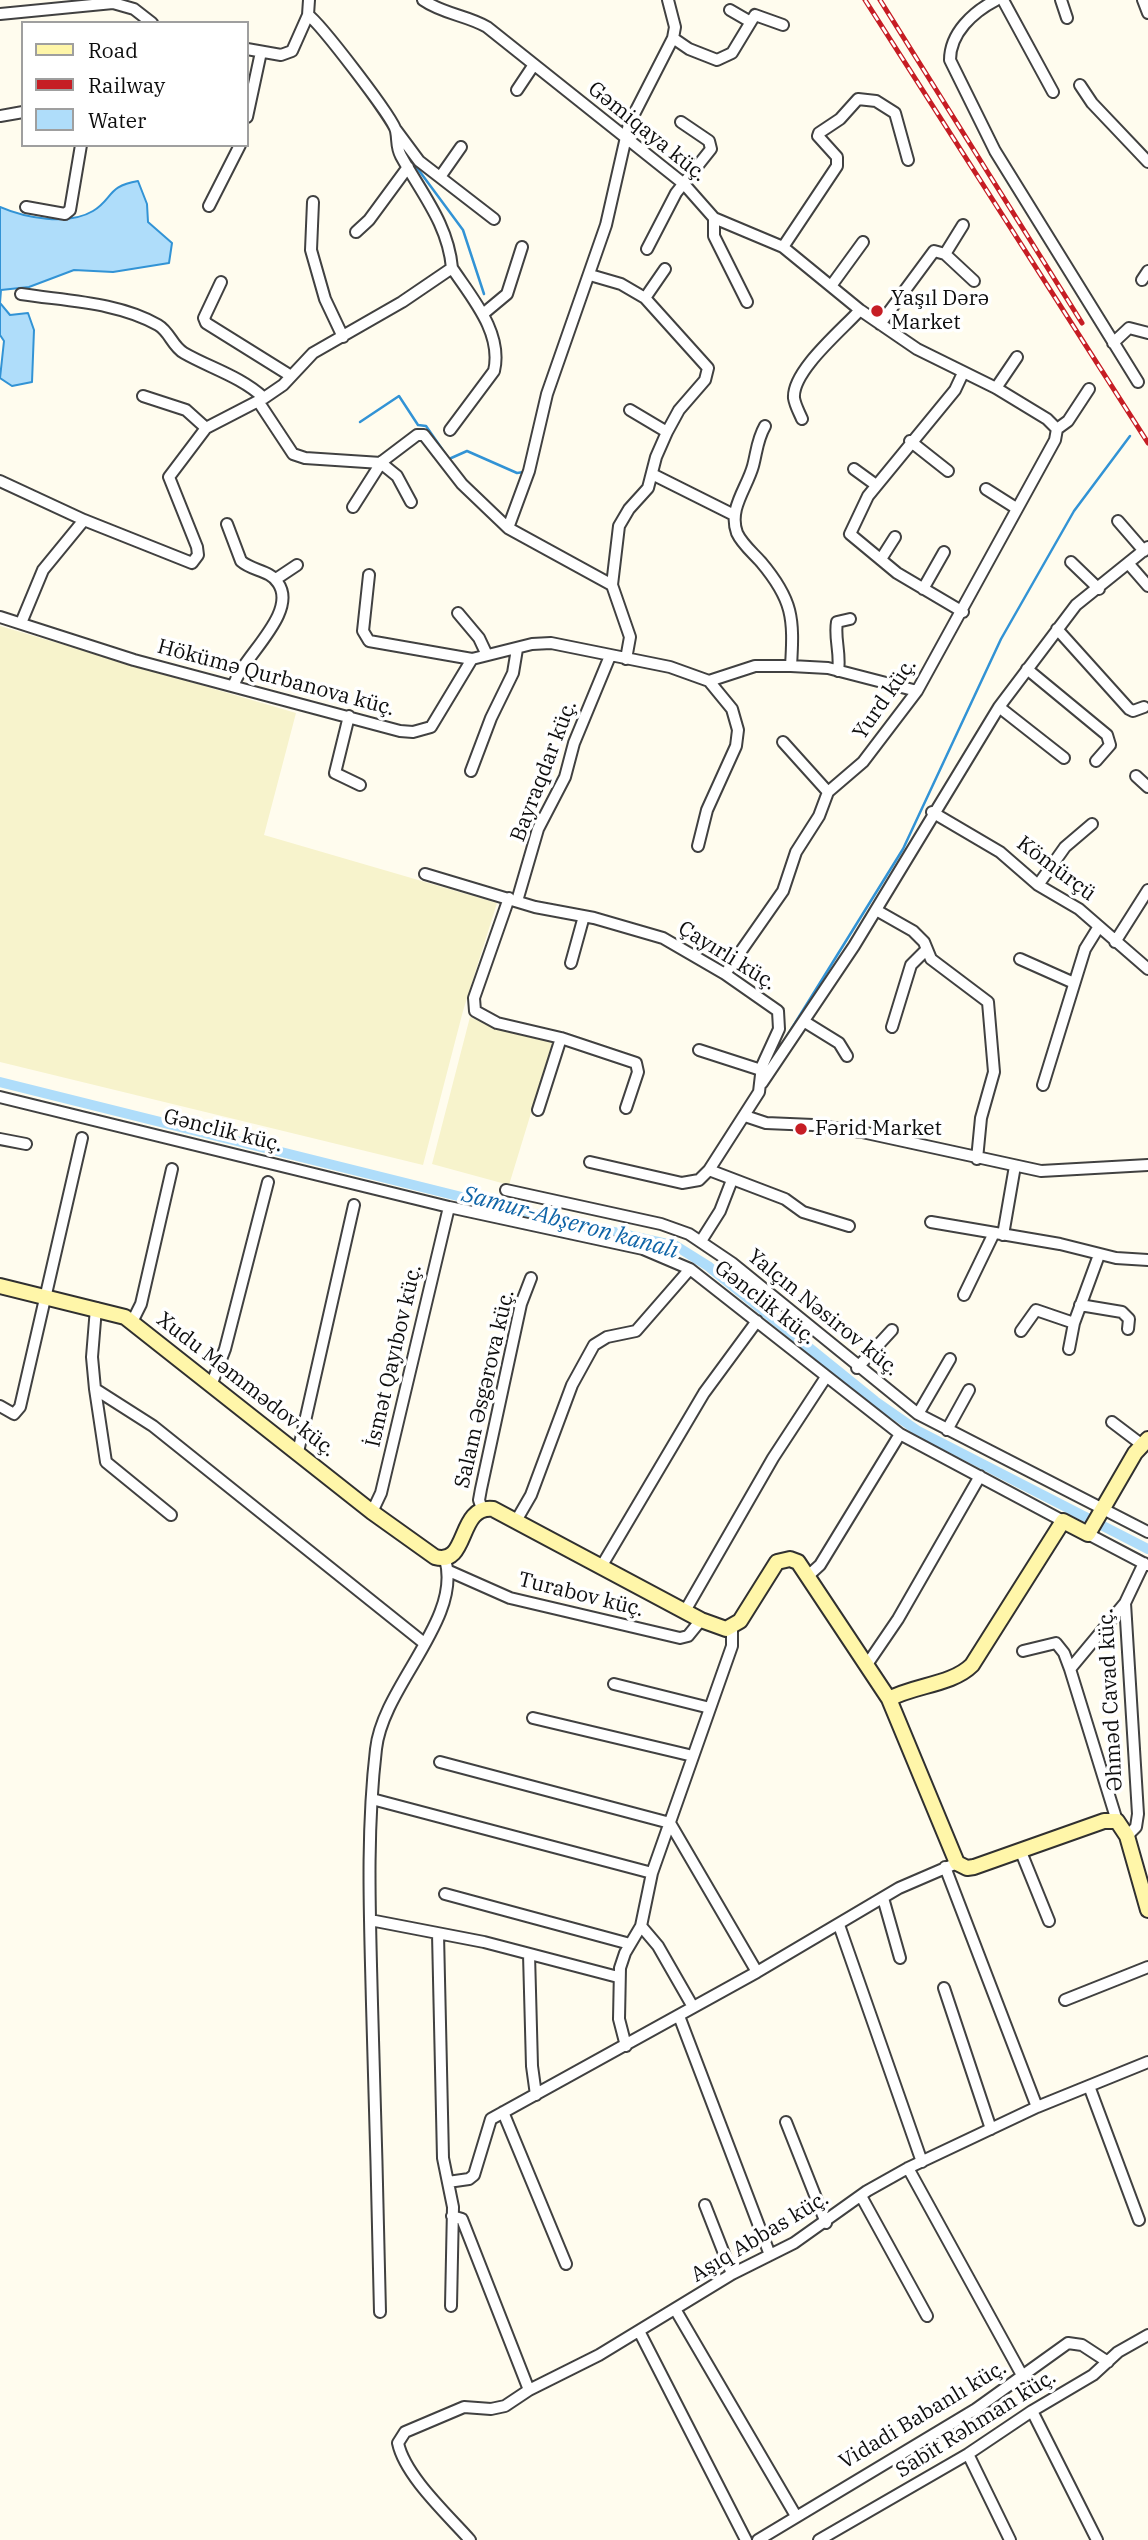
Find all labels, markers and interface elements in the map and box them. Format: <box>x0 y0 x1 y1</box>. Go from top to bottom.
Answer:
legend <box>21 21 248 147</box>
text: Road <box>88 36 138 64</box>
text: Railway <box>88 71 165 99</box>
street label: Gəmiqaya küç. <box>583 77 711 187</box>
text: Water <box>88 106 146 134</box>
place label: Yaşıl Dərə Market <box>891 286 989 336</box>
marker: Yaşıl Dərə Market <box>869 303 885 319</box>
street label: Hökümə Qurbanova küç. <box>155 634 397 722</box>
street label: Yurd küç. <box>848 653 922 745</box>
street label: Bayraqdar küç. <box>505 697 583 845</box>
street label: Kömürçü <box>1012 831 1100 907</box>
street label: Çayırli küç. <box>673 916 781 996</box>
street label: Gənclik küç. <box>161 1104 285 1158</box>
place label: Fərid Market <box>815 1116 942 1142</box>
marker: Fərid Market <box>793 1121 809 1137</box>
water label: Samur-Abşeron kanalı <box>459 1181 681 1265</box>
street label: Yalçın Nəsirov küç. <box>742 1244 904 1382</box>
street label: Gənclik küç. <box>709 1256 821 1350</box>
street label: İsmət Qayıbov küç. <box>361 1262 427 1450</box>
street label: Salam Əsgərova küç. <box>450 1287 520 1491</box>
street label: Xudu Məmmədov küç. <box>152 1307 340 1463</box>
street label: Turabov küç. <box>516 1567 646 1623</box>
street label: Əhməd Cavad küç. <box>1094 1608 1128 1792</box>
street label: Aşıq Abbas küç. <box>687 2186 833 2288</box>
street label: Vidadi Babanlı küç. <box>835 2355 1011 2475</box>
street label: Sabit Rəhman küç. <box>891 2365 1061 2483</box>

